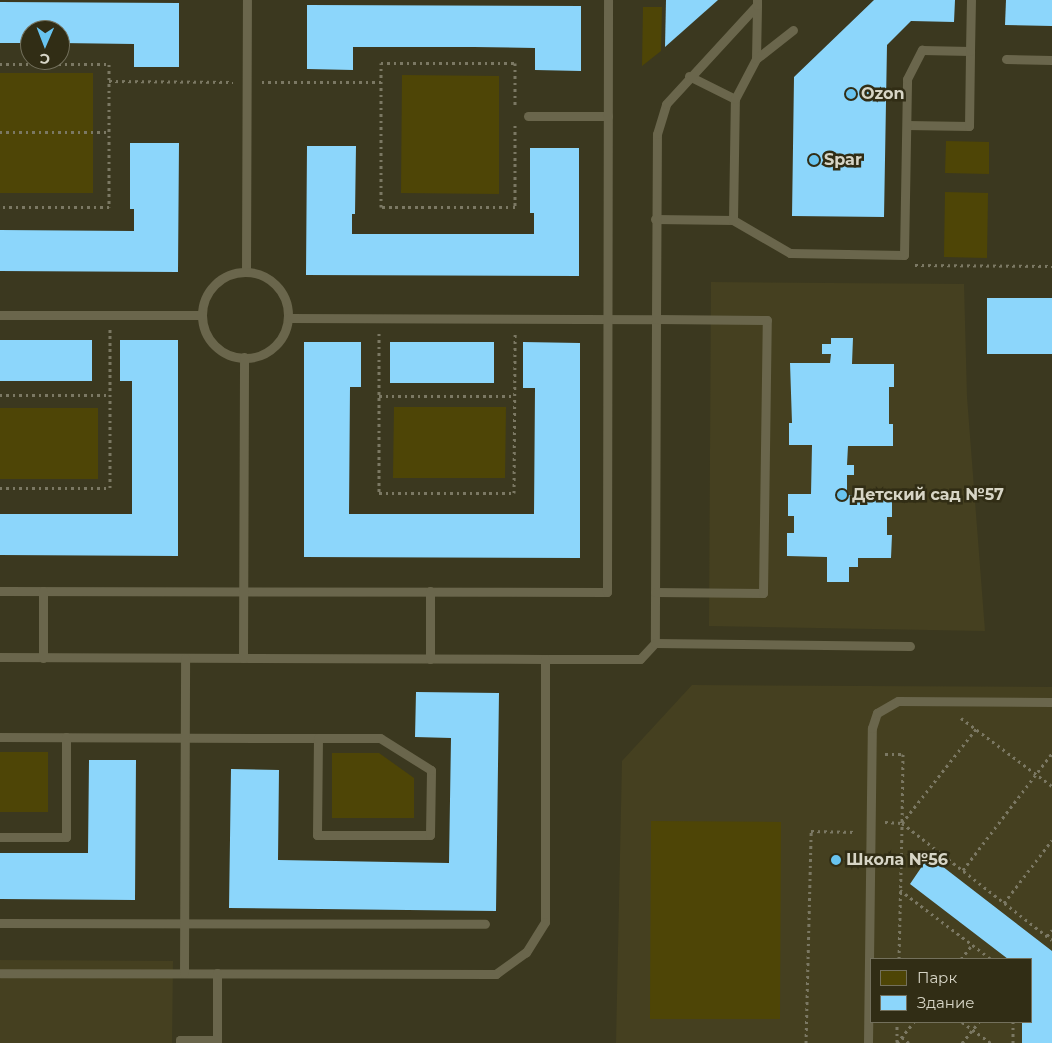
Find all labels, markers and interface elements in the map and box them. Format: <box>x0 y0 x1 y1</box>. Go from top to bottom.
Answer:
north arrow <box>20 20 70 70</box>
text: С <box>40 50 50 68</box>
place label: Ozon <box>861 84 905 104</box>
marker: Ozon <box>845 88 857 100</box>
place label: Spar <box>824 150 862 170</box>
marker: Spar <box>808 154 820 166</box>
place label: Детский сад №57 <box>852 485 1004 505</box>
marker: Детский сад №57 <box>836 489 848 501</box>
place label: Школа №56 <box>846 850 948 870</box>
marker: Школа №56 <box>830 854 842 866</box>
legend <box>870 958 1032 1023</box>
text: Парк <box>917 968 957 987</box>
text: Здание <box>917 993 975 1012</box>

